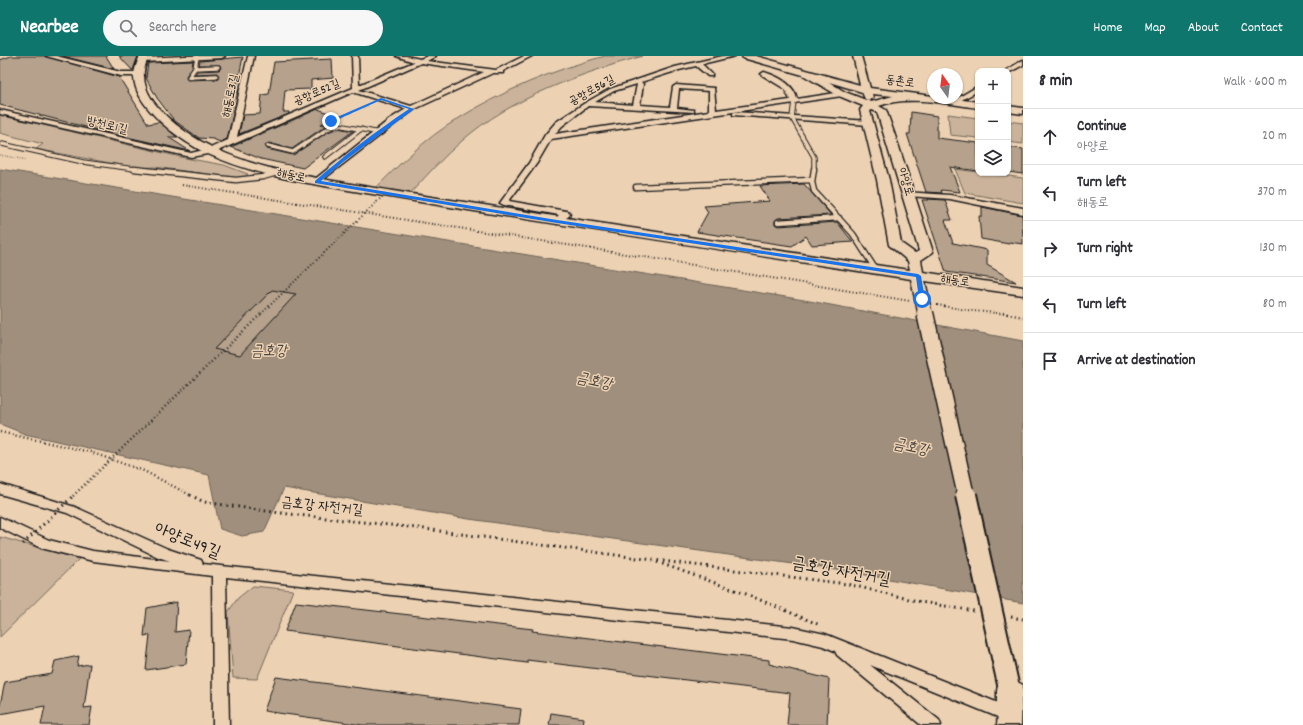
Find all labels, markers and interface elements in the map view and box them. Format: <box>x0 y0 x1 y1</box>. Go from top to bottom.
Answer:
search box <box>103 10 383 46</box>
text: Nearbee <box>20 15 79 42</box>
icon: search <box>117 17 139 39</box>
text: Search here <box>149 17 216 39</box>
text: Home <box>1093 18 1122 38</box>
text: Map <box>1144 18 1166 38</box>
text: About <box>1188 18 1219 38</box>
text: Contact <box>1241 18 1283 38</box>
north arrow <box>927 68 963 104</box>
map controls <box>975 68 1011 176</box>
button: + <box>975 68 1011 104</box>
text: 8 min <box>1039 70 1072 94</box>
street label: 공항로56길 <box>566 71 618 111</box>
street label: 해동로3길 <box>218 72 244 119</box>
street label: 동촌로 <box>884 72 916 92</box>
text: Walk · 600 m <box>1224 73 1287 92</box>
street label: 공항로52길 <box>291 75 343 110</box>
button: − <box>975 104 1011 140</box>
route end <box>322 112 340 130</box>
street label: 방천로1길 <box>85 113 129 139</box>
text: Continue <box>1077 116 1126 138</box>
icon: ahead <box>1039 126 1061 148</box>
text: 20 m <box>1262 127 1287 146</box>
text: 아양로 <box>1077 138 1108 157</box>
button: layers <box>975 140 1011 176</box>
street label: 해동로 <box>275 164 307 188</box>
street label: 아양로 <box>893 166 917 198</box>
text: Turn left <box>1077 172 1126 194</box>
icon: left <box>1039 182 1061 204</box>
text: 370 m <box>1257 183 1287 202</box>
text: 해동로 <box>1077 194 1108 213</box>
icon: right <box>1039 238 1061 260</box>
text: Turn right <box>1077 238 1133 260</box>
text: 130 m <box>1259 239 1287 258</box>
street label: 해동로 <box>939 271 971 291</box>
route start <box>913 290 931 308</box>
icon: left <box>1039 294 1061 316</box>
text: Turn left <box>1077 294 1126 316</box>
text: 80 m <box>1263 295 1287 314</box>
water label: 금호강 <box>251 341 289 363</box>
icon: arrive <box>1039 350 1061 372</box>
text: Arrive at destination <box>1077 350 1195 372</box>
water label: 금호강 <box>574 367 616 397</box>
water label: 금호강 <box>891 433 933 463</box>
street label: 금호강 자전거길 <box>280 493 365 521</box>
street label: 아양로49길 <box>150 518 224 566</box>
street label: 금호강 자전거길 <box>790 553 892 594</box>

